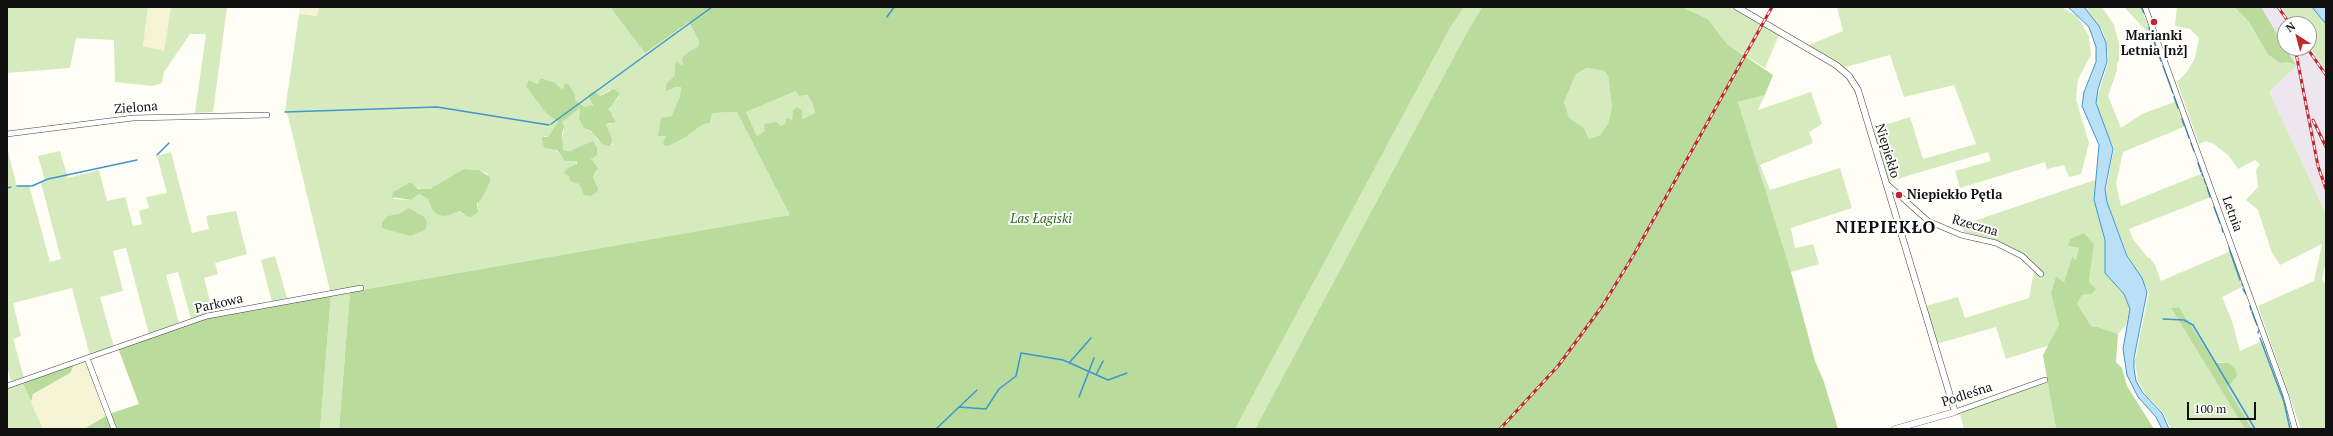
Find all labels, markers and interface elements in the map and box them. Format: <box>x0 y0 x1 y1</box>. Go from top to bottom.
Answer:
north arrow <box>2277 16 2317 56</box>
marker: Marianki Letnia [nż] <box>2149 17 2159 27</box>
text: N <box>2283 19 2298 35</box>
place label: Marianki Letnia [nż] <box>2121 28 2187 59</box>
street label: Zielona <box>114 99 158 117</box>
street label: Niepiekło <box>1871 122 1903 180</box>
place label: Niepiekło Pętla <box>1907 187 2002 203</box>
marker: Niepiekło Pętla <box>1894 190 1904 200</box>
street label: Letnia <box>2218 194 2246 234</box>
park label: Las Łagiski <box>1010 211 1072 227</box>
street label: Rzeczna <box>1950 212 2000 240</box>
district label: NIEPIEKŁO <box>1836 218 1936 238</box>
street label: Parkowa <box>193 291 245 317</box>
street label: Podleśna <box>1940 380 1994 410</box>
scale bar <box>2189 394 2258 420</box>
text: 100 m <box>2194 401 2226 416</box>

